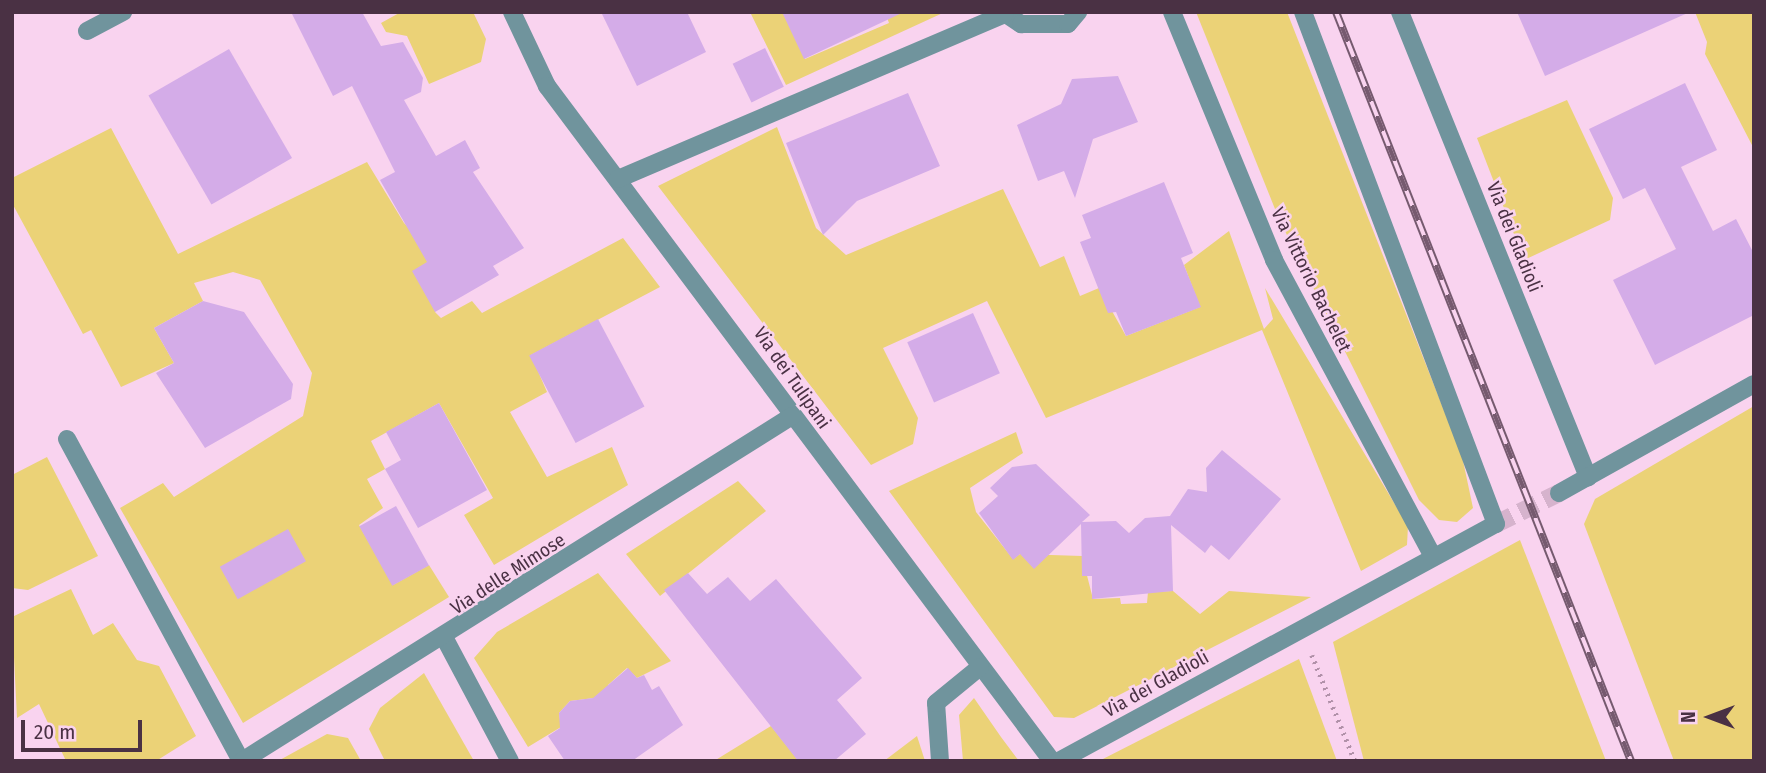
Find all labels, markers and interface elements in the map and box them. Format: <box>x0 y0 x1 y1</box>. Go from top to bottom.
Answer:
street label: Via dei Gladioli <box>1482 179 1546 295</box>
street label: Via Vittorio Bachelet <box>1266 204 1356 356</box>
street label: Via dei Tulipani <box>749 323 835 433</box>
street label: Via delle Mimose <box>446 528 570 620</box>
street label: Via dei Gladioli <box>1099 646 1213 722</box>
north arrow <box>1675 682 1745 752</box>
scale bar <box>24 706 145 750</box>
text: N <box>1677 711 1700 723</box>
text: 20 m <box>34 719 75 745</box>

